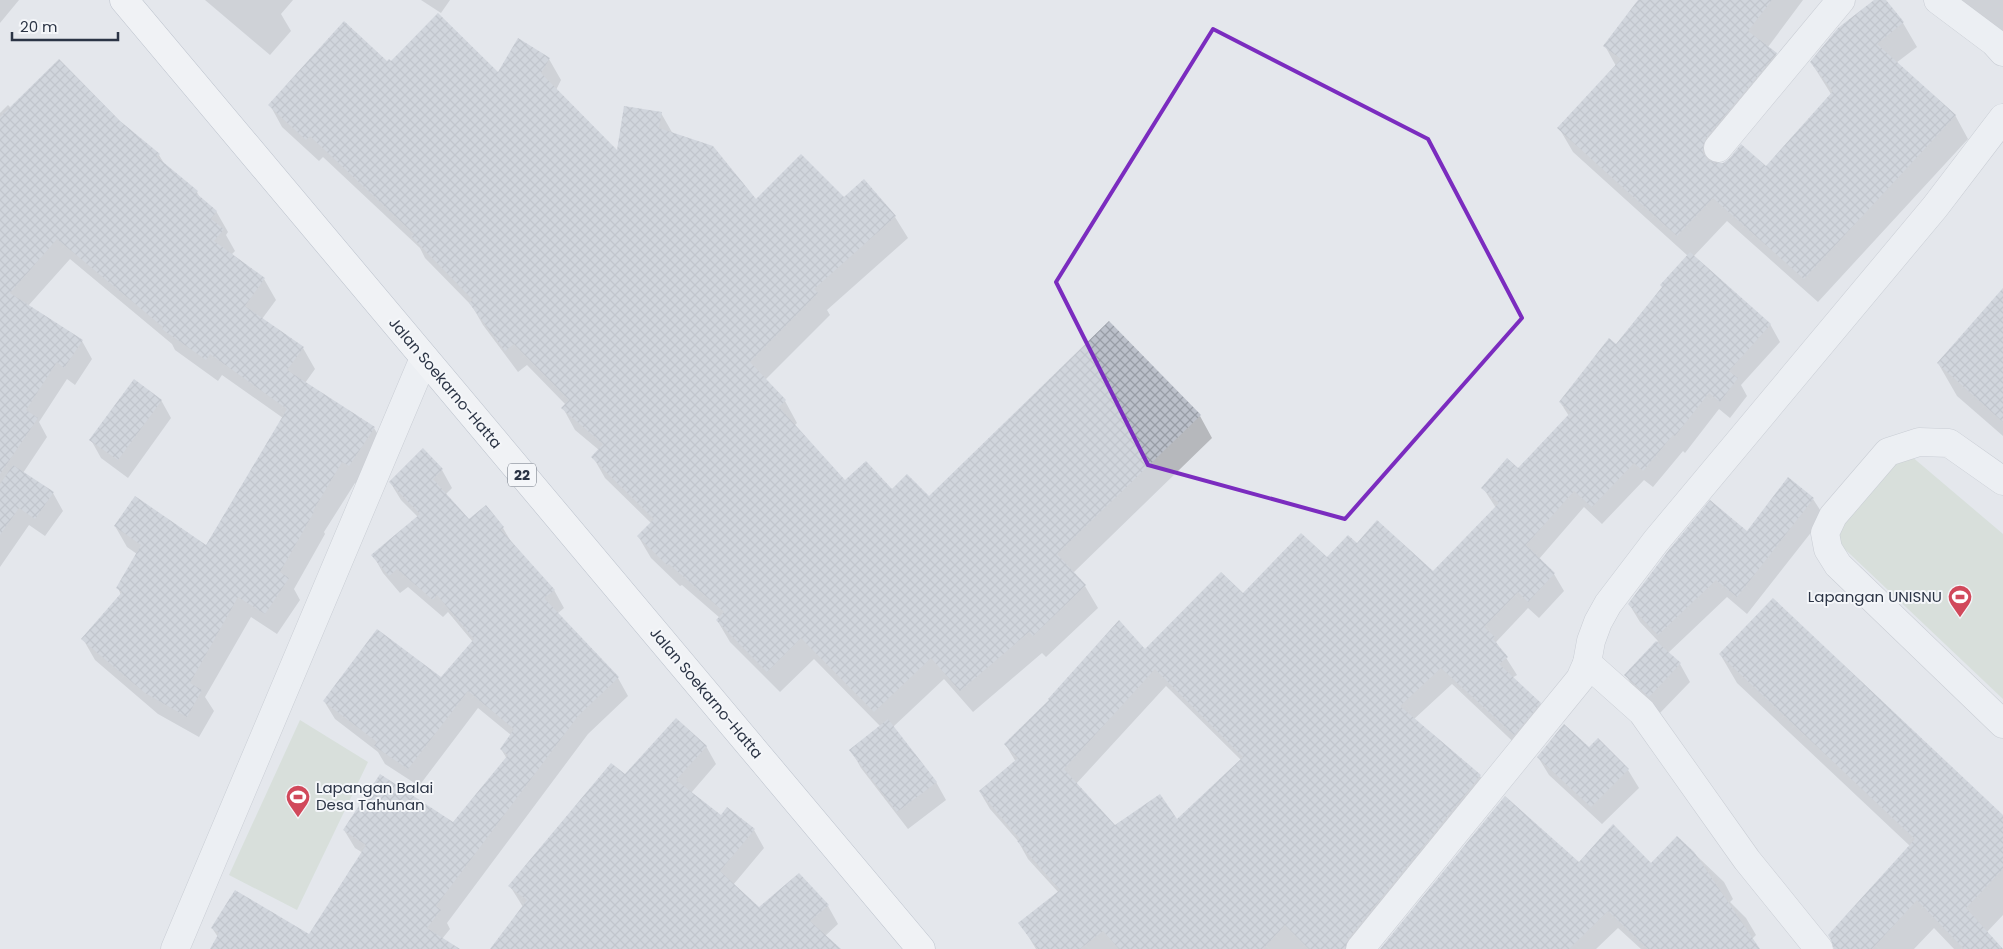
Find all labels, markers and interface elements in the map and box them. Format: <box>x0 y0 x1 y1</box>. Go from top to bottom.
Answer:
scale bar <box>12 10 119 42</box>
text: 20 m <box>20 16 58 37</box>
street label: Jalan Soekarno-Hatta <box>384 312 507 453</box>
road number: 22 <box>508 464 536 486</box>
sports icon: Lapangan UNISNU <box>1947 584 1973 618</box>
place label: Lapangan UNISNU <box>1808 586 1942 607</box>
street label: Jalan Soekarno-Hatta <box>645 622 768 763</box>
place label: Lapangan Balai Desa Tahunan <box>316 777 433 815</box>
sports icon: Lapangan Balai Desa Tahunan <box>285 784 311 818</box>

